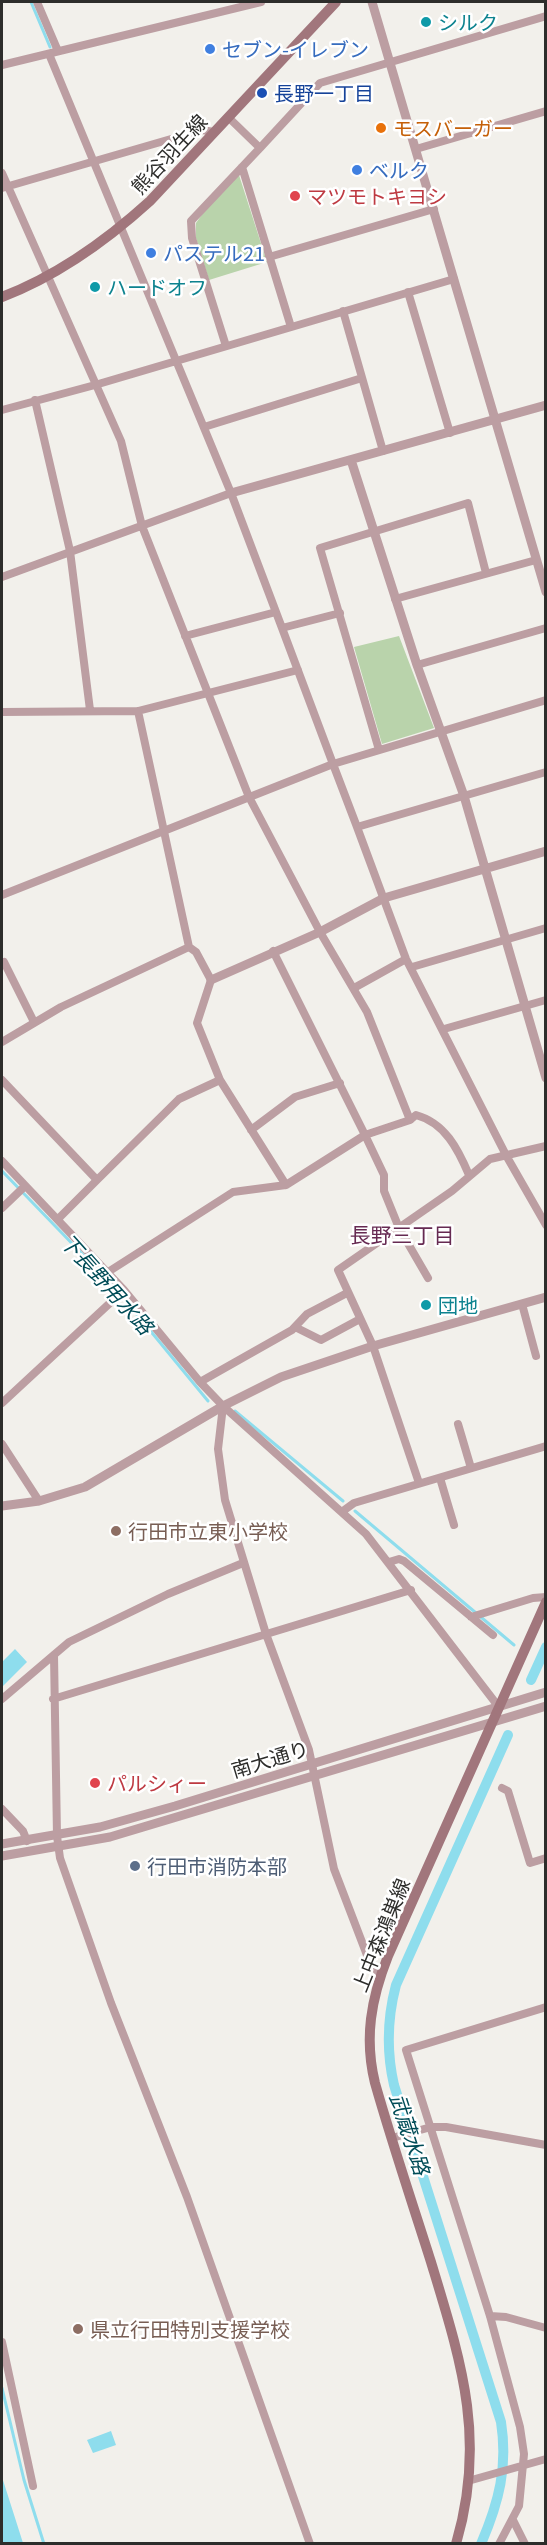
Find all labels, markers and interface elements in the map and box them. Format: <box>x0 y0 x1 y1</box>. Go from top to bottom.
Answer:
place label: シルク <box>438 10 498 34</box>
marker: シルク <box>419 15 433 29</box>
place label: セブン-イレブン <box>222 37 369 61</box>
marker: セブン-イレブン <box>203 42 217 56</box>
place label: 長野一丁目 <box>274 81 374 105</box>
marker: 長野一丁目 <box>255 86 269 100</box>
street label: 熊谷羽生線 <box>126 109 212 199</box>
place label: モスバーガー <box>393 116 513 140</box>
marker: モスバーガー <box>374 121 388 135</box>
place label: ベルク <box>369 158 429 182</box>
marker: ベルク <box>350 163 364 177</box>
place label: マツモトキヨシ <box>307 184 447 208</box>
marker: マツモトキヨシ <box>288 189 302 203</box>
place label: パステル21 <box>163 241 265 265</box>
marker: パステル21 <box>144 246 158 260</box>
place label: ハードオフ <box>107 275 207 299</box>
marker: ハードオフ <box>88 280 102 294</box>
district label: 長野三丁目 <box>350 1222 454 1248</box>
water label: 下長野用水路 <box>55 1229 159 1339</box>
place label: 団地 <box>438 1293 478 1317</box>
marker: 団地 <box>419 1298 433 1312</box>
place label: 行田市立東小学校 <box>128 1519 288 1543</box>
marker: 行田市立東小学校 <box>109 1524 123 1538</box>
street label: 南大通り <box>228 1736 312 1782</box>
place label: パルシィー <box>107 1771 207 1795</box>
marker: パルシィー <box>88 1776 102 1790</box>
place label: 行田市消防本部 <box>147 1854 287 1878</box>
marker: 行田市消防本部 <box>128 1859 142 1873</box>
street label: 上中森鴻巣線 <box>347 1875 415 1995</box>
water label: 武蔵水路 <box>385 2090 435 2178</box>
place label: 県立行田特別支援学校 <box>90 2317 290 2341</box>
marker: 県立行田特別支援学校 <box>71 2322 85 2336</box>

